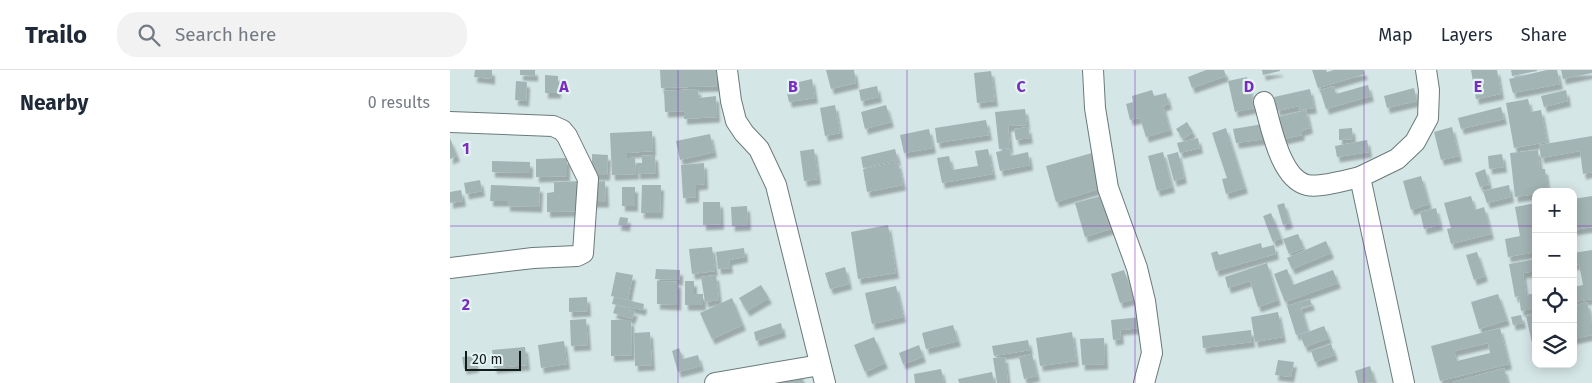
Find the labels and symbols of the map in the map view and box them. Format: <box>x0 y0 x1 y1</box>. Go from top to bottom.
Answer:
text: A <box>558 77 569 96</box>
text: B <box>788 77 798 96</box>
text: C <box>1016 77 1026 96</box>
text: D <box>1244 77 1254 96</box>
text: E <box>1474 77 1482 96</box>
text: 1 <box>462 139 470 158</box>
text: 2 <box>462 295 470 314</box>
scale bar <box>465 348 521 371</box>

